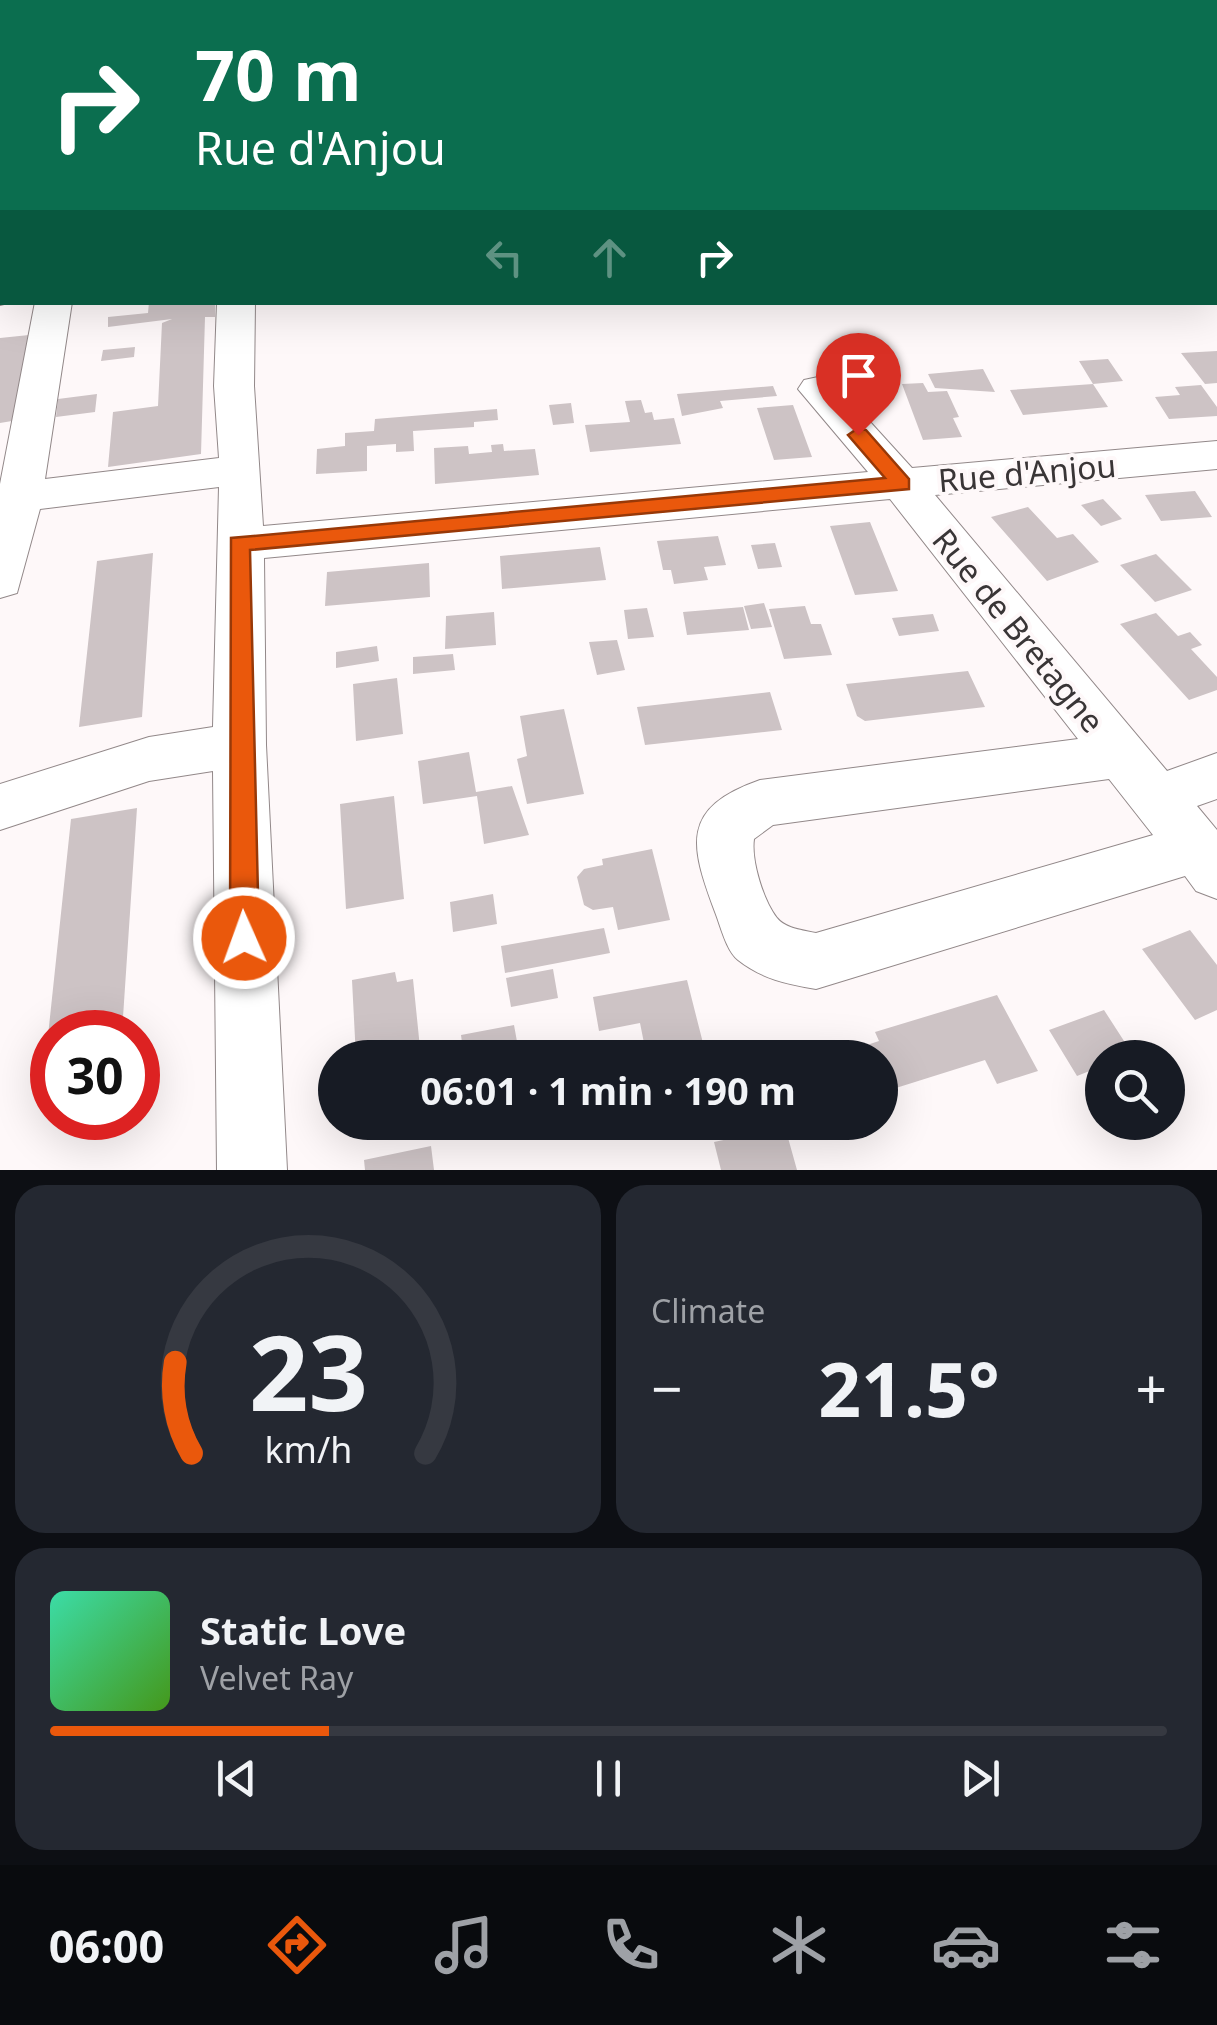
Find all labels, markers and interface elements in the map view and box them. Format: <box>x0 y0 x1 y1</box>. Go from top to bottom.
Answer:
text: 70 m <box>195 26 362 122</box>
icon: right <box>30 40 160 170</box>
text: Rue d'Anjou <box>195 117 446 178</box>
icon: left <box>477 230 532 285</box>
icon: ahead <box>582 230 637 285</box>
icon: right <box>687 230 742 285</box>
pin <box>816 333 901 436</box>
icon: arrive <box>831 348 886 403</box>
street label: Rue d'Anjou <box>936 443 1118 501</box>
street label: Rue de Bretagne <box>923 519 1115 741</box>
position arrow <box>192 886 296 990</box>
speed limit sign: 30 <box>30 1010 160 1140</box>
map controls <box>1085 1040 1185 1140</box>
button: search <box>1085 1040 1185 1140</box>
text: 06:01 · 1 min · 190 m <box>420 1064 796 1116</box>
text: Climate <box>651 1289 765 1332</box>
text: 23 <box>249 1300 367 1441</box>
text: 21.5° <box>818 1337 1000 1439</box>
text: − <box>651 1350 682 1425</box>
text: + <box>1136 1350 1167 1425</box>
text: km/h <box>264 1425 352 1473</box>
text: Static Love <box>200 1604 406 1656</box>
text: Velvet Ray <box>200 1656 353 1699</box>
icon: previous <box>209 1751 264 1806</box>
icon: pause <box>581 1751 636 1806</box>
icon: next <box>953 1751 1008 1806</box>
icon: directions <box>262 1910 332 1980</box>
icon: music <box>429 1910 499 1980</box>
icon: phone <box>596 1910 666 1980</box>
icon: climate <box>764 1910 834 1980</box>
icon: car <box>931 1910 1001 1980</box>
icon: filters <box>1098 1910 1168 1980</box>
text: 06:00 <box>49 1915 164 1976</box>

